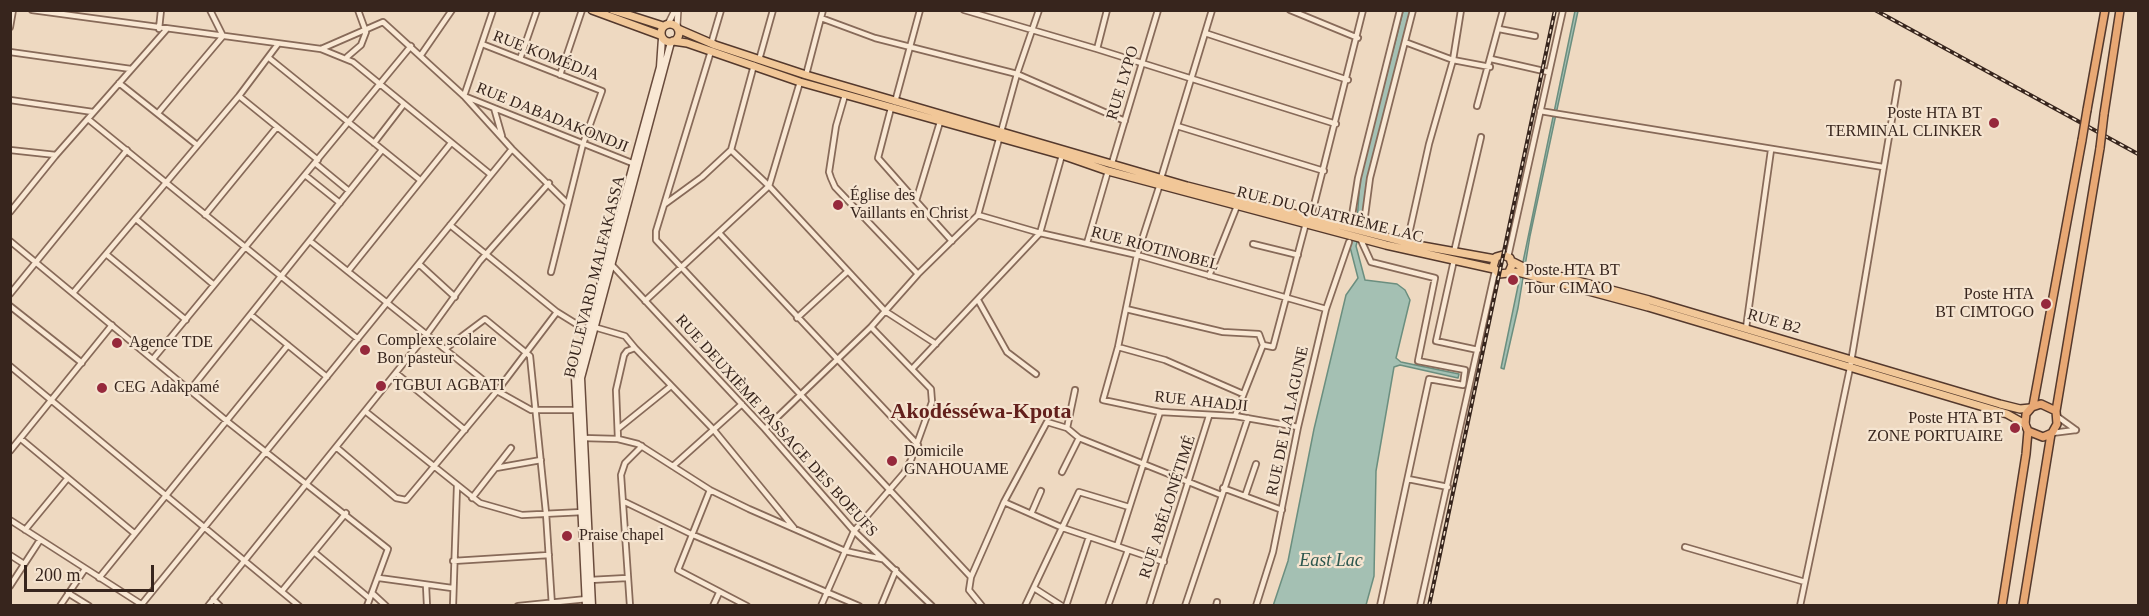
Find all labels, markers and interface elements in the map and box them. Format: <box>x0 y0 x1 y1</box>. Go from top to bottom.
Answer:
street label: RUE KOMÉDJA <box>490 27 602 85</box>
street label: RUE LYPO <box>1103 44 1143 122</box>
street label: RUE DABADAKONDJI <box>473 79 631 157</box>
place label: Poste HTA BT TERMINAL CLINKER <box>1826 104 1982 142</box>
marker: Poste HTA BT TERMINAL CLINKER <box>1987 116 2001 130</box>
street label: BOULEVARD MALFAKASSA <box>561 174 629 380</box>
street label: RUE DU QUATRIÈME LAC <box>1235 183 1425 247</box>
place label: Église des Vaillants en Christ <box>850 186 968 224</box>
marker: Église des Vaillants en Christ <box>831 198 845 212</box>
street label: RUE RIOTINOBEL <box>1089 223 1221 275</box>
place label: Poste HTA BT Tour CIMAO <box>1525 261 1620 299</box>
marker: Poste HTA BT Tour CIMAO <box>1506 273 1520 287</box>
place label: Poste HTA BT CIMTOGO <box>1935 285 2034 323</box>
marker: Poste HTA BT CIMTOGO <box>2039 297 2053 311</box>
street label: RUE B2 <box>1745 305 1803 339</box>
street label: RUE DEUXIÈME PASSAGE DES BOEUFS <box>671 311 881 541</box>
place label: Complexe scolaire Bon pasteur <box>377 331 497 369</box>
place label: Agence TDE <box>129 333 213 353</box>
marker: Agence TDE <box>110 336 124 350</box>
marker: Complexe scolaire Bon pasteur <box>358 343 372 357</box>
street label: RUE DE LA LAGUNE <box>1263 344 1313 498</box>
place label: TGBUI AGBATI <box>393 376 505 396</box>
place label: CEG Adakpamé <box>114 378 219 398</box>
marker: TGBUI AGBATI <box>374 379 388 393</box>
marker: CEG Adakpamé <box>95 381 109 395</box>
street label: RUE AHADJI <box>1153 388 1249 416</box>
district label: Akodésséwa-Kpota <box>891 399 1071 425</box>
place label: Poste HTA BT ZONE PORTUAIRE <box>1868 409 2003 447</box>
marker: Poste HTA BT ZONE PORTUAIRE <box>2008 421 2022 435</box>
street label: RUE ABÉLONÉTIMÉ <box>1136 433 1200 581</box>
place label: Domicile GNAHOUAME <box>904 442 1009 480</box>
marker: Domicile GNAHOUAME <box>885 454 899 468</box>
place label: Praise chapel <box>579 526 664 546</box>
marker: Praise chapel <box>560 529 574 543</box>
water label: East Lac <box>1299 550 1363 572</box>
scale bar <box>27 553 158 591</box>
text: 200 m <box>35 565 81 585</box>

